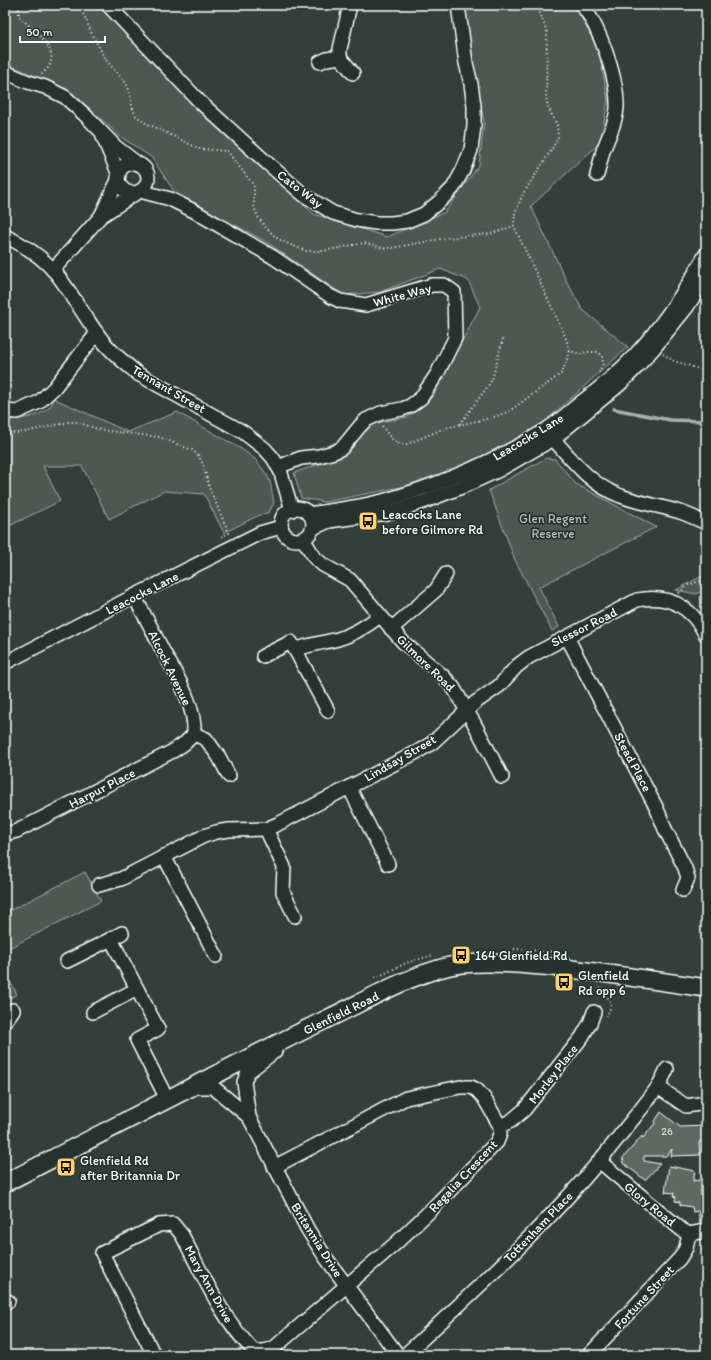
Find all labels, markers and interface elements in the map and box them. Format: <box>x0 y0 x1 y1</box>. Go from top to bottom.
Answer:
scale bar <box>20 18 105 44</box>
text: 50 m <box>26 25 52 39</box>
street label: Cato Way <box>274 167 326 211</box>
street label: White Way <box>371 280 433 310</box>
street label: Tennant Street <box>129 362 209 416</box>
street label: Leacocks Lane <box>490 410 566 464</box>
place label: Leacocks Lane before Gilmore Rd <box>382 507 483 537</box>
bus stop icon: Leacocks Lane before Gilmore Rd <box>357 510 379 532</box>
park label: Glen Regent Reserve <box>519 511 587 541</box>
street label: Leacocks Lane <box>103 568 181 618</box>
street label: Slessor Road <box>549 604 619 650</box>
street label: Alcock Avenue <box>145 628 195 708</box>
street label: Gilmore Road <box>394 631 458 695</box>
street label: Stead Place <box>611 730 655 794</box>
street label: Lindsay Street <box>362 731 439 785</box>
street label: Harpur Place <box>66 765 138 811</box>
bus stop icon: 164 Glenfield Rd <box>450 944 472 966</box>
place label: 164 Glenfield Rd <box>475 948 567 963</box>
place label: Glenfield Rd opp 6 <box>578 968 629 998</box>
bus stop icon: Glenfield Rd opp 6 <box>553 971 575 993</box>
street label: Glenfield Road <box>301 988 381 1038</box>
street label: Morley Place <box>525 1041 581 1107</box>
house number: 26 <box>661 1125 673 1138</box>
street label: Regalia Crescent <box>426 1137 500 1215</box>
place label: Glenfield Rd after Britannia Dr <box>80 1153 181 1183</box>
bus stop icon: Glenfield Rd after Britannia Dr <box>55 1156 77 1178</box>
street label: Glory Road <box>621 1179 679 1229</box>
street label: Tottenham Place <box>500 1188 576 1266</box>
street label: Britannia Drive <box>288 1200 346 1280</box>
street label: Mary Ann Drive <box>182 1243 236 1325</box>
street label: Fortune Street <box>611 1262 677 1332</box>

